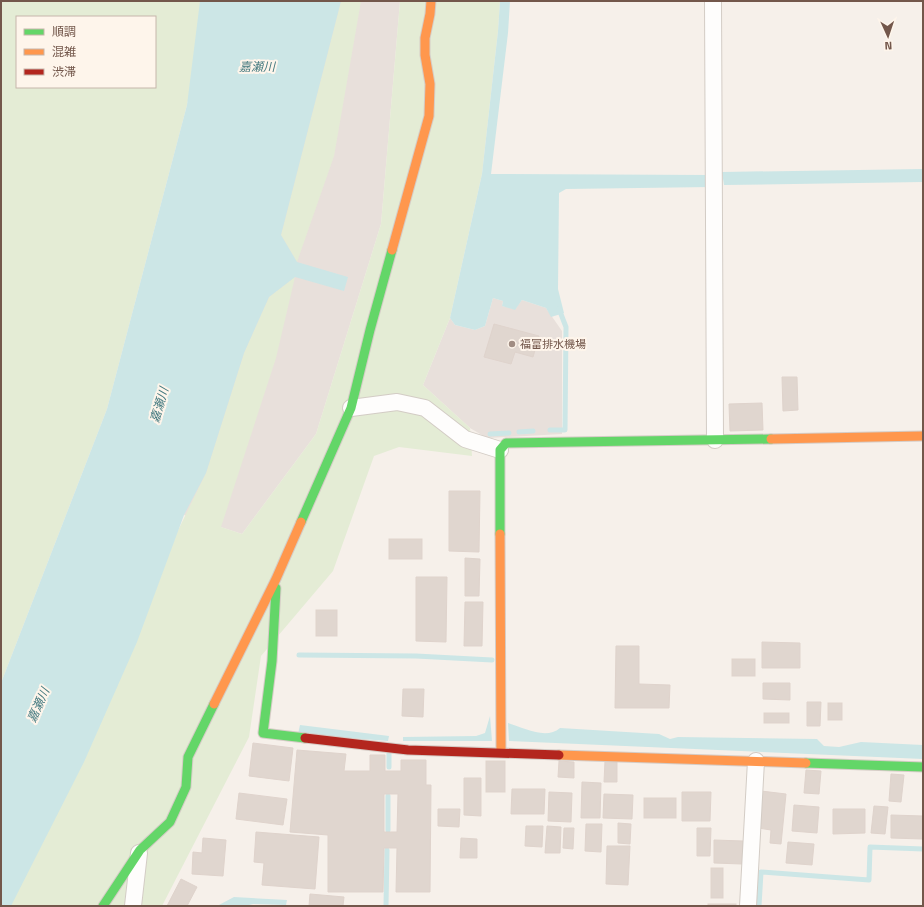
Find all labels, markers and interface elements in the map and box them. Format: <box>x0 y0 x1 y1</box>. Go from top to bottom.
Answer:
legend <box>16 16 156 88</box>
north arrow <box>868 16 908 56</box>
text: 順調 <box>52 22 76 41</box>
text: N <box>884 38 893 54</box>
text: 混雑 <box>52 42 76 61</box>
water label: 嘉瀬川 <box>239 57 277 76</box>
text: 渋滞 <box>52 62 76 81</box>
place label: 福富排水機場 <box>520 336 586 352</box>
marker: 福富排水機場 <box>507 339 517 349</box>
water label: 嘉瀬川 <box>145 383 174 425</box>
water label: 嘉瀬川 <box>22 683 55 725</box>

